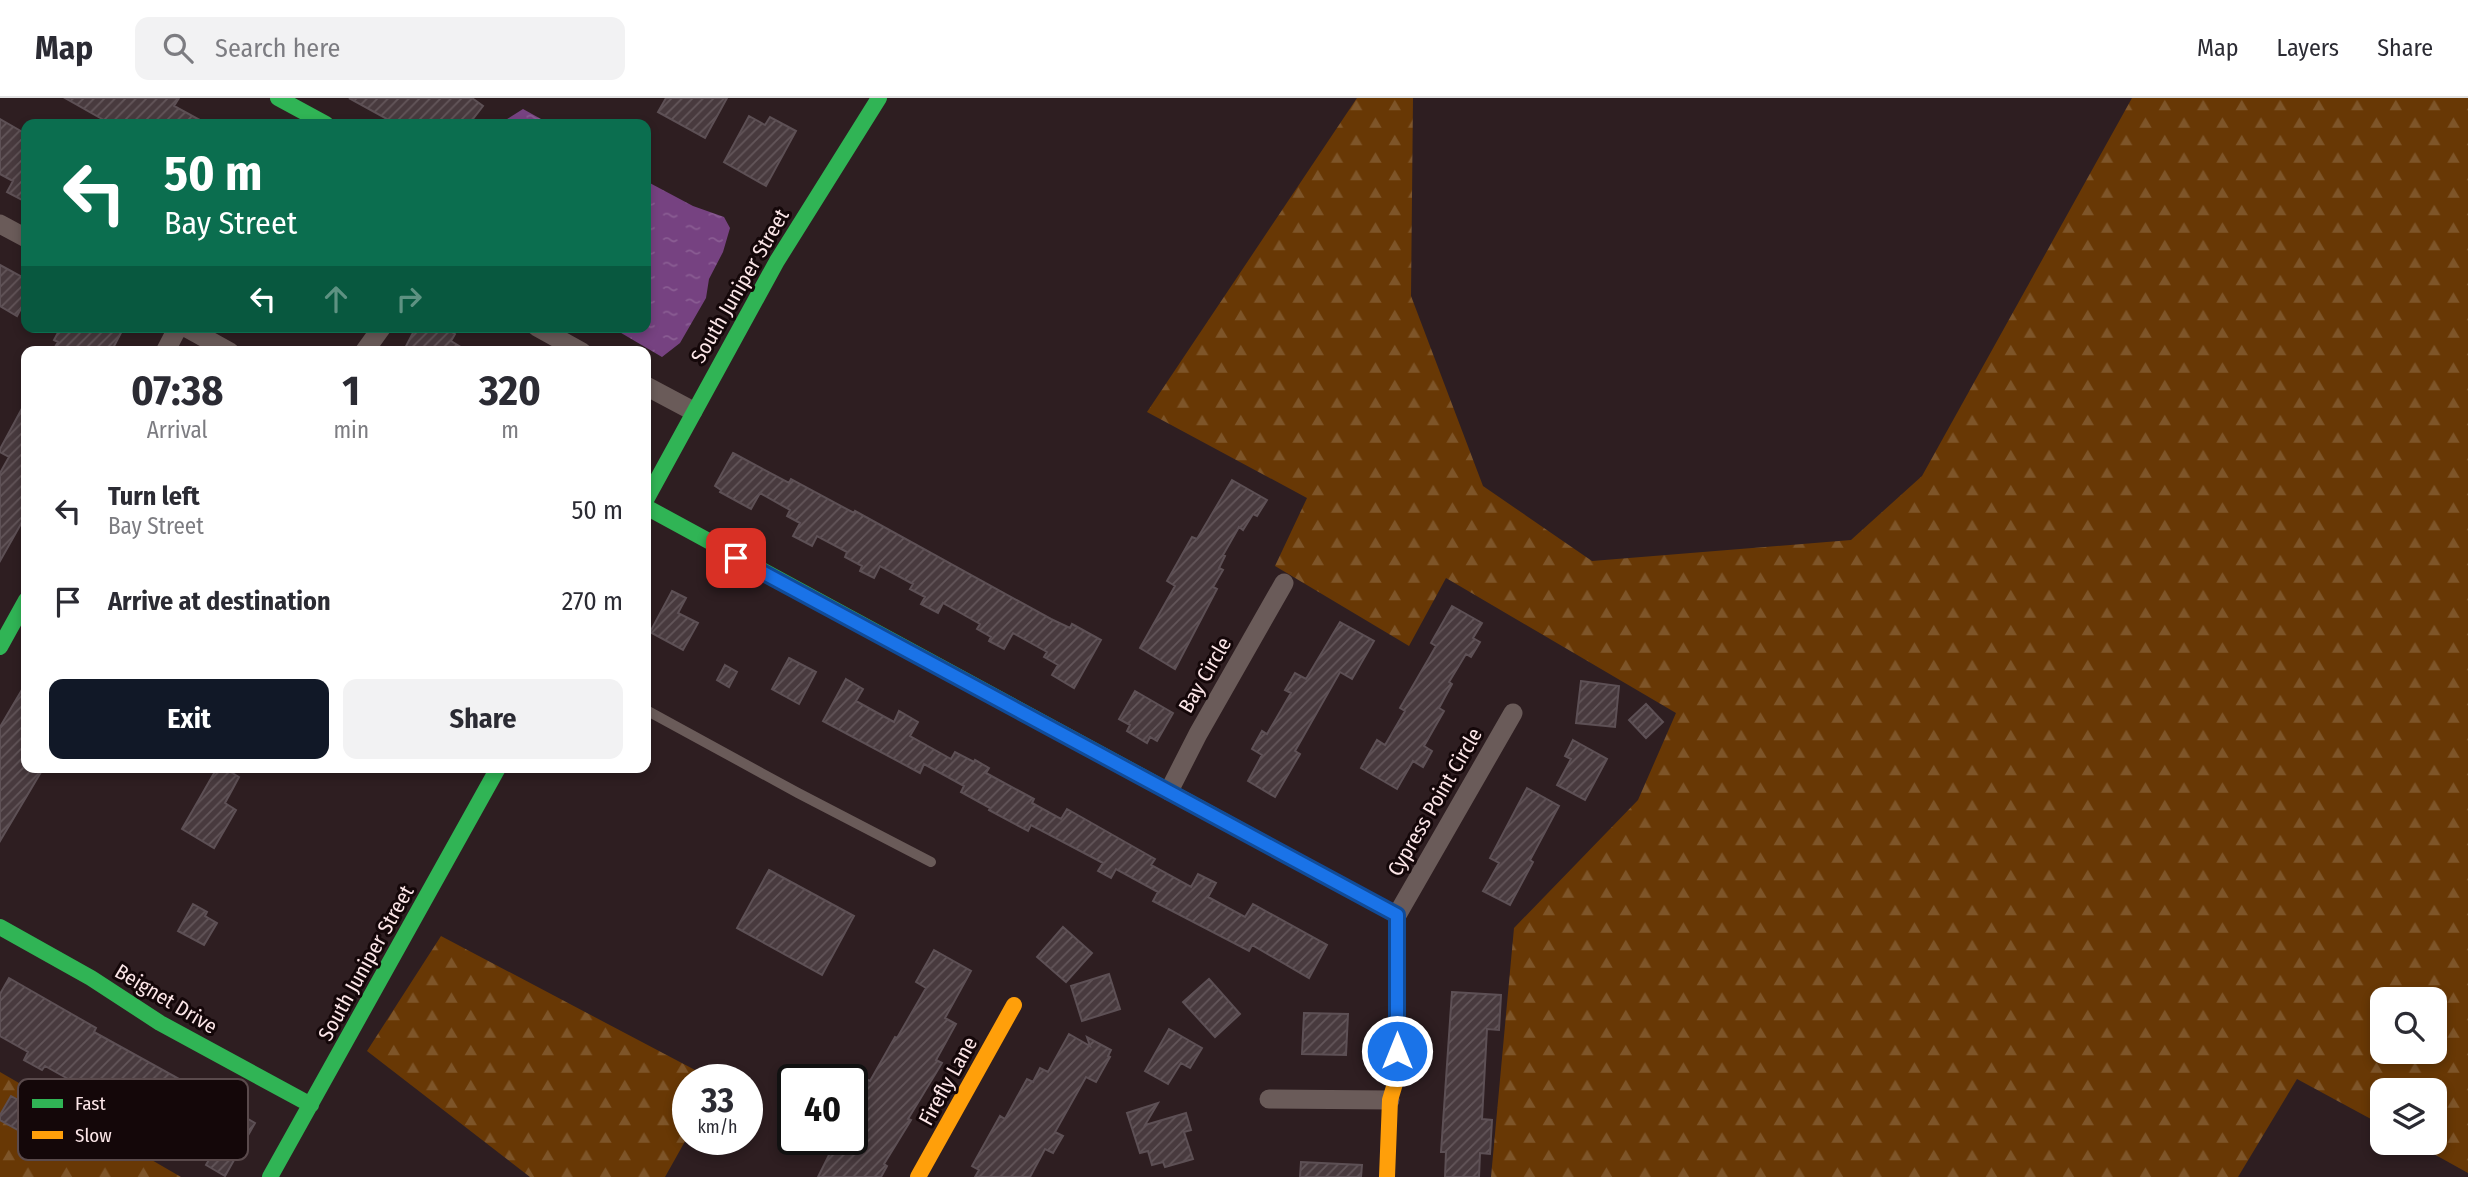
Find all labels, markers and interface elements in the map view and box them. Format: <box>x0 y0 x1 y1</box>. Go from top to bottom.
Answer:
search box <box>135 17 625 80</box>
text: Map <box>35 28 93 68</box>
icon: search <box>159 29 197 67</box>
text: Search here <box>215 33 340 64</box>
text: Map <box>2197 34 2239 62</box>
text: Layers <box>2277 34 2339 62</box>
text: Share <box>2377 34 2433 62</box>
text: 50 m <box>164 144 262 203</box>
icon: left <box>49 147 140 238</box>
text: Bay Street <box>164 204 297 242</box>
street label: South Juniper Street <box>685 204 795 368</box>
icon: left <box>244 280 282 318</box>
icon: ahead <box>317 280 355 318</box>
icon: right <box>390 280 428 318</box>
text: 07:38 <box>131 366 223 416</box>
text: 1 <box>342 366 360 416</box>
text: 320 <box>479 366 541 416</box>
text: Arrival <box>147 416 208 444</box>
text: min <box>333 416 369 444</box>
text: m <box>501 416 519 444</box>
text: Turn left <box>108 481 200 512</box>
icon: left <box>49 492 87 530</box>
text: 50 m <box>571 495 623 526</box>
text: Bay Street <box>108 512 204 540</box>
pin <box>706 528 766 588</box>
icon: arrive <box>717 539 755 577</box>
icon: arrive <box>49 583 87 621</box>
text: Arrive at destination <box>108 586 331 617</box>
text: 270 m <box>562 586 623 617</box>
street label: Bay Circle <box>1173 632 1237 718</box>
button: Exit <box>49 679 329 759</box>
button: Share <box>343 679 623 759</box>
street label: Cypress Point Circle <box>1382 723 1488 881</box>
street label: South Juniper Street <box>312 881 420 1045</box>
street label: Beignet Drive <box>110 958 222 1040</box>
map controls <box>2370 987 2447 1155</box>
button: search <box>2370 987 2447 1064</box>
position arrow <box>1360 1014 1434 1088</box>
street label: Firefly Lane <box>913 1032 983 1130</box>
speed limit sign: 40 <box>777 1064 868 1155</box>
button: layers <box>2370 1078 2447 1155</box>
legend <box>18 1079 248 1160</box>
text: 33 <box>701 1079 734 1121</box>
text: Fast <box>75 1092 106 1115</box>
text: km/h <box>697 1116 738 1138</box>
text: Slow <box>75 1124 112 1147</box>

